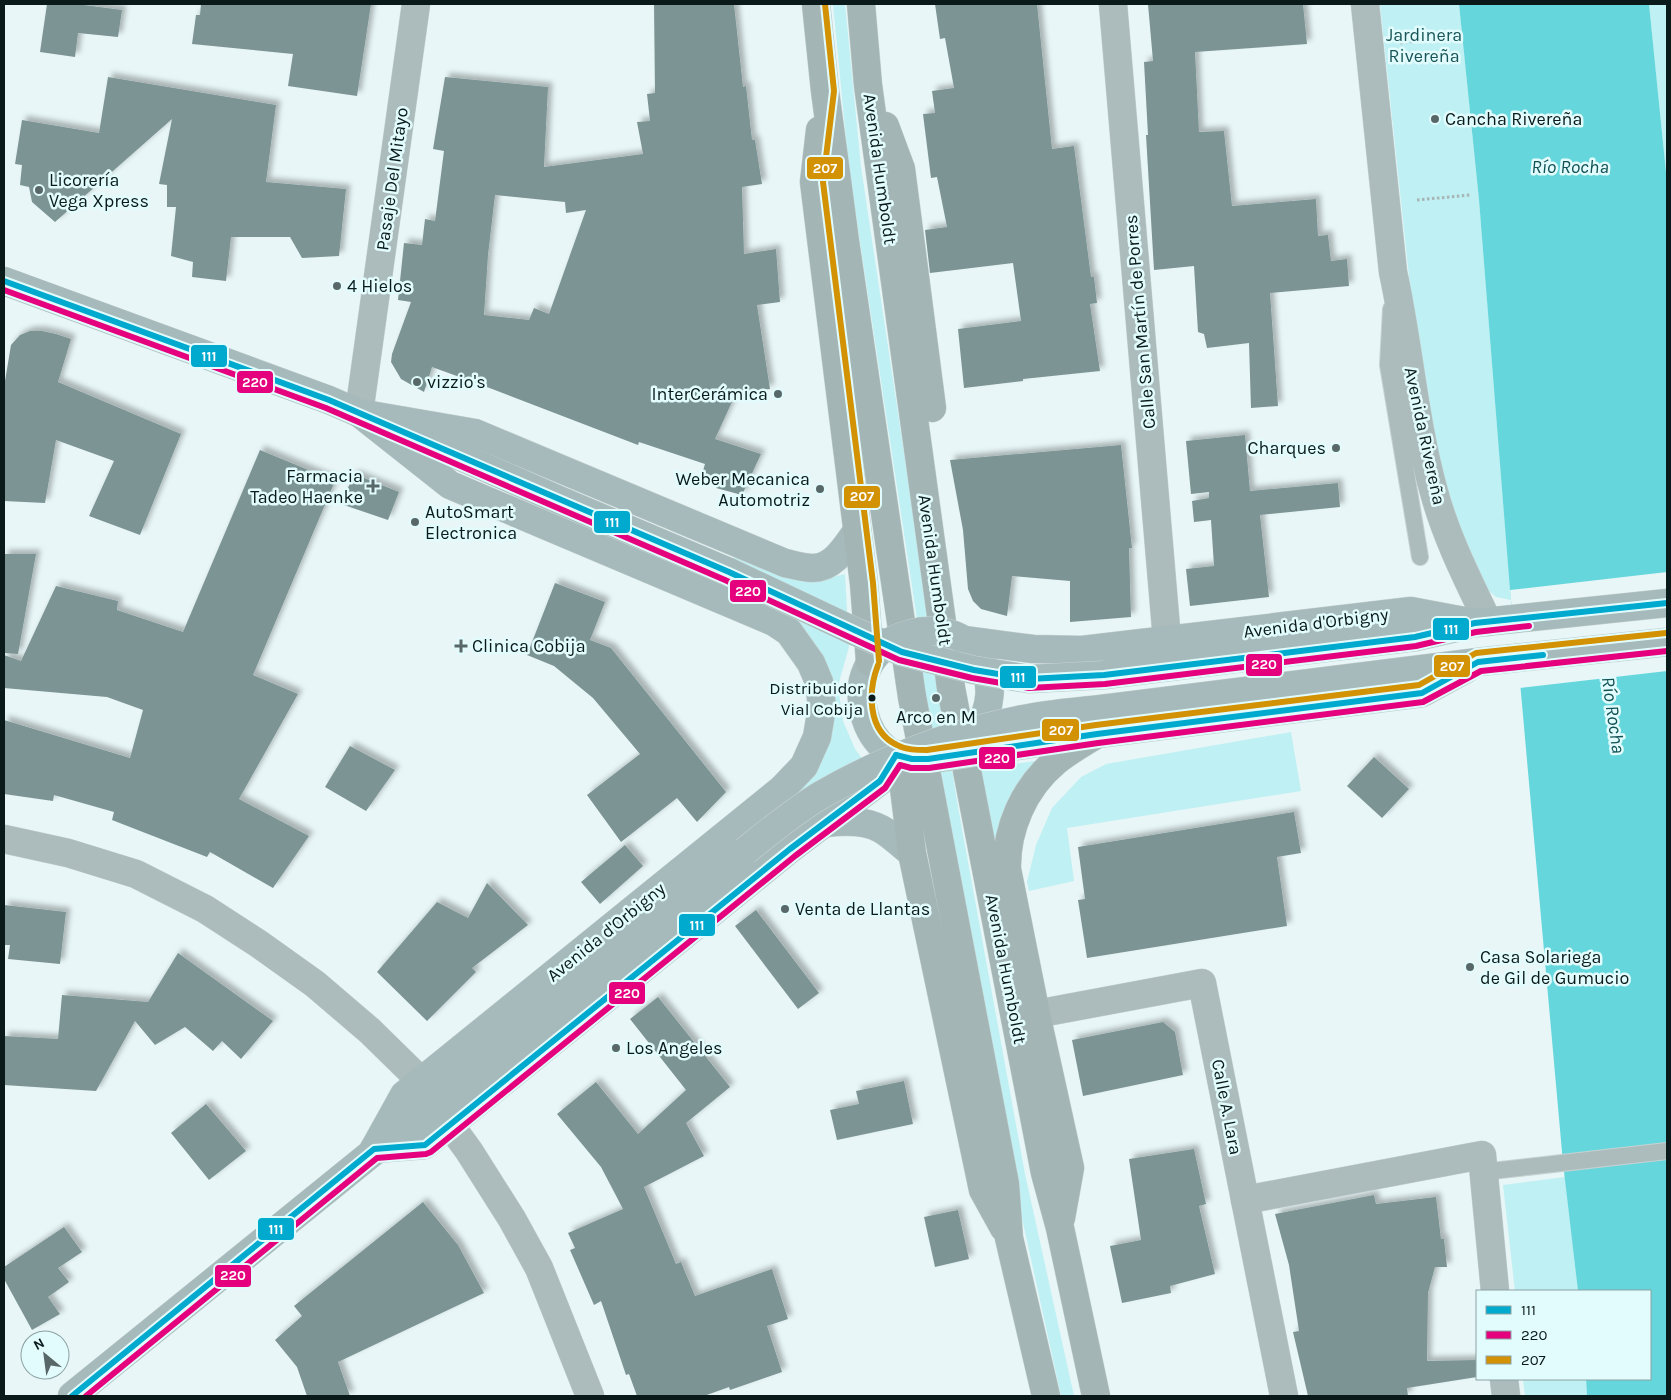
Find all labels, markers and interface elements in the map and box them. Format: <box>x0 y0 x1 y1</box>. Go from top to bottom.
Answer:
park label: Jardinera Rivereña <box>1386 24 1462 67</box>
street label: Avenida Humboldt <box>859 92 902 246</box>
street label: Pasaje Del Mitayo <box>371 106 413 252</box>
place label: Cancha Rivereña <box>1445 108 1582 130</box>
marker: Cancha Rivereña <box>1429 113 1441 125</box>
line badge: 207 <box>806 156 844 180</box>
water label: Río Rocha <box>1531 156 1609 178</box>
text: 207 <box>813 160 837 177</box>
place label: Licorería Vega Xpress <box>49 169 149 212</box>
marker: Licorería Vega Xpress <box>33 184 45 196</box>
street label: Calle San Martín de Porres <box>1120 214 1160 430</box>
place label: 4 Hielos <box>347 275 412 297</box>
marker: 4 Hielos <box>331 280 343 292</box>
line badge: 111 <box>190 344 228 368</box>
text: 111 <box>202 348 216 365</box>
street label: Avenida Rivereña <box>1400 365 1450 507</box>
line badge: 220 <box>236 370 274 394</box>
place label: vizzio's <box>427 371 486 393</box>
text: 220 <box>242 374 268 391</box>
marker: vizzio's <box>411 376 423 388</box>
place label: InterCerámica <box>651 383 768 405</box>
marker: InterCerámica <box>772 388 784 400</box>
place label: Charques <box>1248 437 1326 459</box>
marker: Charques <box>1330 442 1342 454</box>
place label: Farmacia Tadeo Haenke <box>250 465 363 508</box>
place label: Weber Mecanica Automotriz <box>675 468 810 511</box>
marker: Farmacia Tadeo Haenke <box>367 480 379 492</box>
marker: Weber Mecanica Automotriz <box>814 483 826 495</box>
line badge: 207 <box>843 485 881 509</box>
text: 207 <box>850 488 874 505</box>
street label: Avenida Humboldt <box>914 493 957 647</box>
place label: AutoSmart Electronica <box>425 501 517 544</box>
line badge: 111 <box>593 510 631 534</box>
text: 111 <box>605 514 619 531</box>
marker: AutoSmart Electronica <box>409 516 421 528</box>
line badge: 220 <box>729 579 767 603</box>
text: 220 <box>735 583 761 600</box>
street label: Avenida d'Orbigny <box>1242 603 1390 643</box>
line badge: 111 <box>1432 617 1470 641</box>
text: 111 <box>1444 621 1458 638</box>
place label: Clinica Cobija <box>472 635 586 657</box>
marker: Clinica Cobija <box>454 639 468 653</box>
line badge: 220 <box>1245 653 1283 677</box>
line badge: 207 <box>1433 654 1471 678</box>
text: 220 <box>1251 656 1277 673</box>
text: 207 <box>1440 658 1464 675</box>
line badge: 111 <box>999 665 1037 689</box>
text: 111 <box>1011 669 1025 686</box>
water label: Río Rocha <box>1597 675 1629 755</box>
place label: Distribuidor Vial Cobija <box>769 678 864 719</box>
marker: Arco en M <box>930 692 942 704</box>
marker: Distribuidor Vial Cobija <box>867 693 877 703</box>
place label: Arco en M <box>896 706 976 728</box>
line badge: 207 <box>1041 718 1080 742</box>
text: 207 <box>1049 722 1073 739</box>
line badge: 220 <box>978 746 1016 770</box>
text: 220 <box>984 750 1010 767</box>
street label: Avenida d'Orbigny <box>542 877 670 986</box>
street label: Avenida Humboldt <box>981 892 1031 1046</box>
place label: Venta de Llantas <box>795 898 930 920</box>
marker: Venta de Llantas <box>779 903 791 915</box>
line badge: 111 <box>678 913 716 937</box>
text: 111 <box>690 917 704 934</box>
place label: Casa Solariega de Gil de Gumucio <box>1480 946 1629 989</box>
marker: Casa Solariega de Gil de Gumucio <box>1464 961 1476 973</box>
line badge: 220 <box>608 981 646 1005</box>
text: 220 <box>614 985 640 1002</box>
place label: Los Angeles <box>626 1037 722 1059</box>
marker: Los Angeles <box>610 1042 622 1054</box>
street label: Calle A. Lara <box>1207 1057 1247 1157</box>
line badge: 111 <box>257 1217 295 1241</box>
text: 111 <box>269 1221 283 1238</box>
line badge: 220 <box>214 1264 252 1288</box>
text: 220 <box>220 1267 246 1284</box>
legend <box>1476 1290 1651 1380</box>
text: 111 <box>1521 1301 1536 1319</box>
text: 220 <box>1521 1326 1547 1344</box>
north arrow <box>20 1330 70 1380</box>
text: N <box>30 1334 47 1354</box>
text: 207 <box>1521 1351 1546 1369</box>

